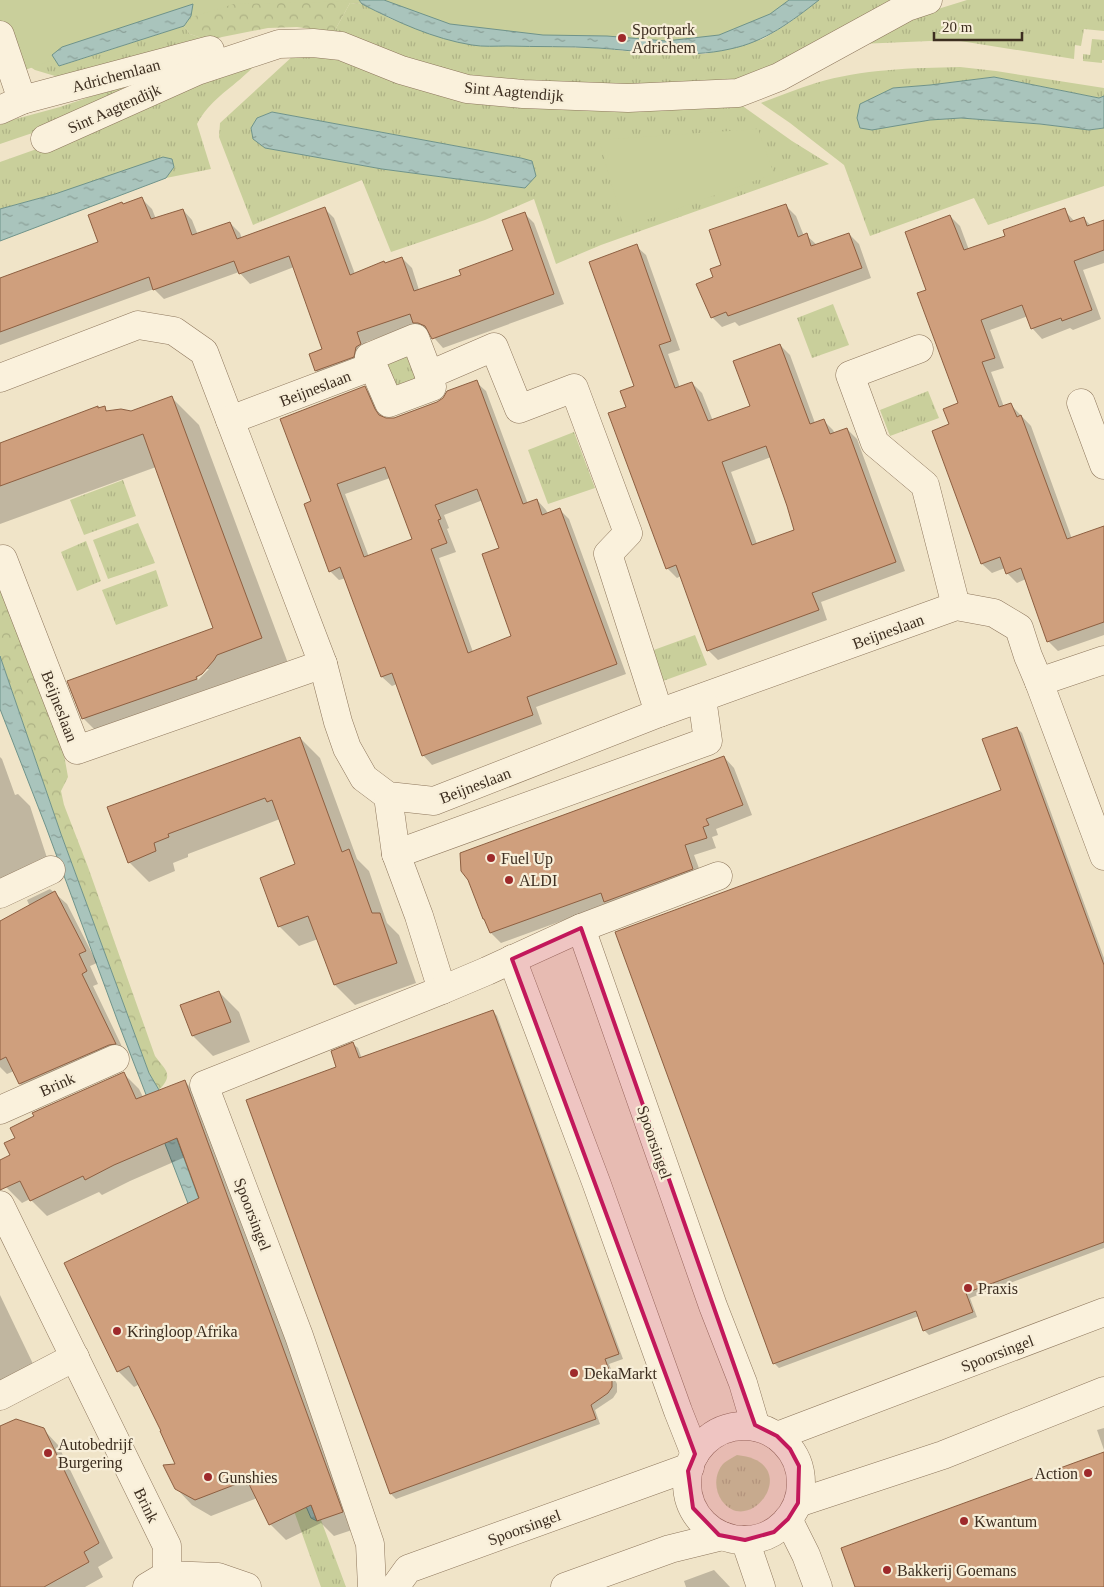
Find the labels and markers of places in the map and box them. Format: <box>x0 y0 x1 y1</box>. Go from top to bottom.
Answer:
place label: Sportpark Adrichem <box>632 21 697 56</box>
marker: Sportpark Adrichem <box>616 32 628 44</box>
place label: Fuel Up <box>501 850 553 868</box>
marker: Fuel Up <box>485 852 497 864</box>
place label: ALDI <box>519 872 557 889</box>
marker: ALDI <box>503 874 515 886</box>
place label: Praxis <box>978 1280 1018 1297</box>
marker: Praxis <box>962 1282 974 1294</box>
place label: Kringloop Afrika <box>127 1323 238 1341</box>
marker: Kringloop Afrika <box>111 1325 123 1337</box>
place label: DekaMarkt <box>584 1365 657 1382</box>
marker: DekaMarkt <box>568 1367 580 1379</box>
place label: Autobedrijf Burgering <box>58 1436 133 1472</box>
marker: Autobedrijf Burgering <box>42 1447 54 1459</box>
place label: Action <box>1034 1465 1078 1482</box>
marker: Action <box>1082 1467 1094 1479</box>
place label: Gunshies <box>218 1469 278 1486</box>
marker: Gunshies <box>202 1471 214 1483</box>
place label: Kwantum <box>974 1513 1038 1530</box>
marker: Kwantum <box>958 1515 970 1527</box>
place label: Bakkerij Goemans <box>897 1562 1017 1580</box>
marker: Bakkerij Goemans <box>881 1564 893 1576</box>

